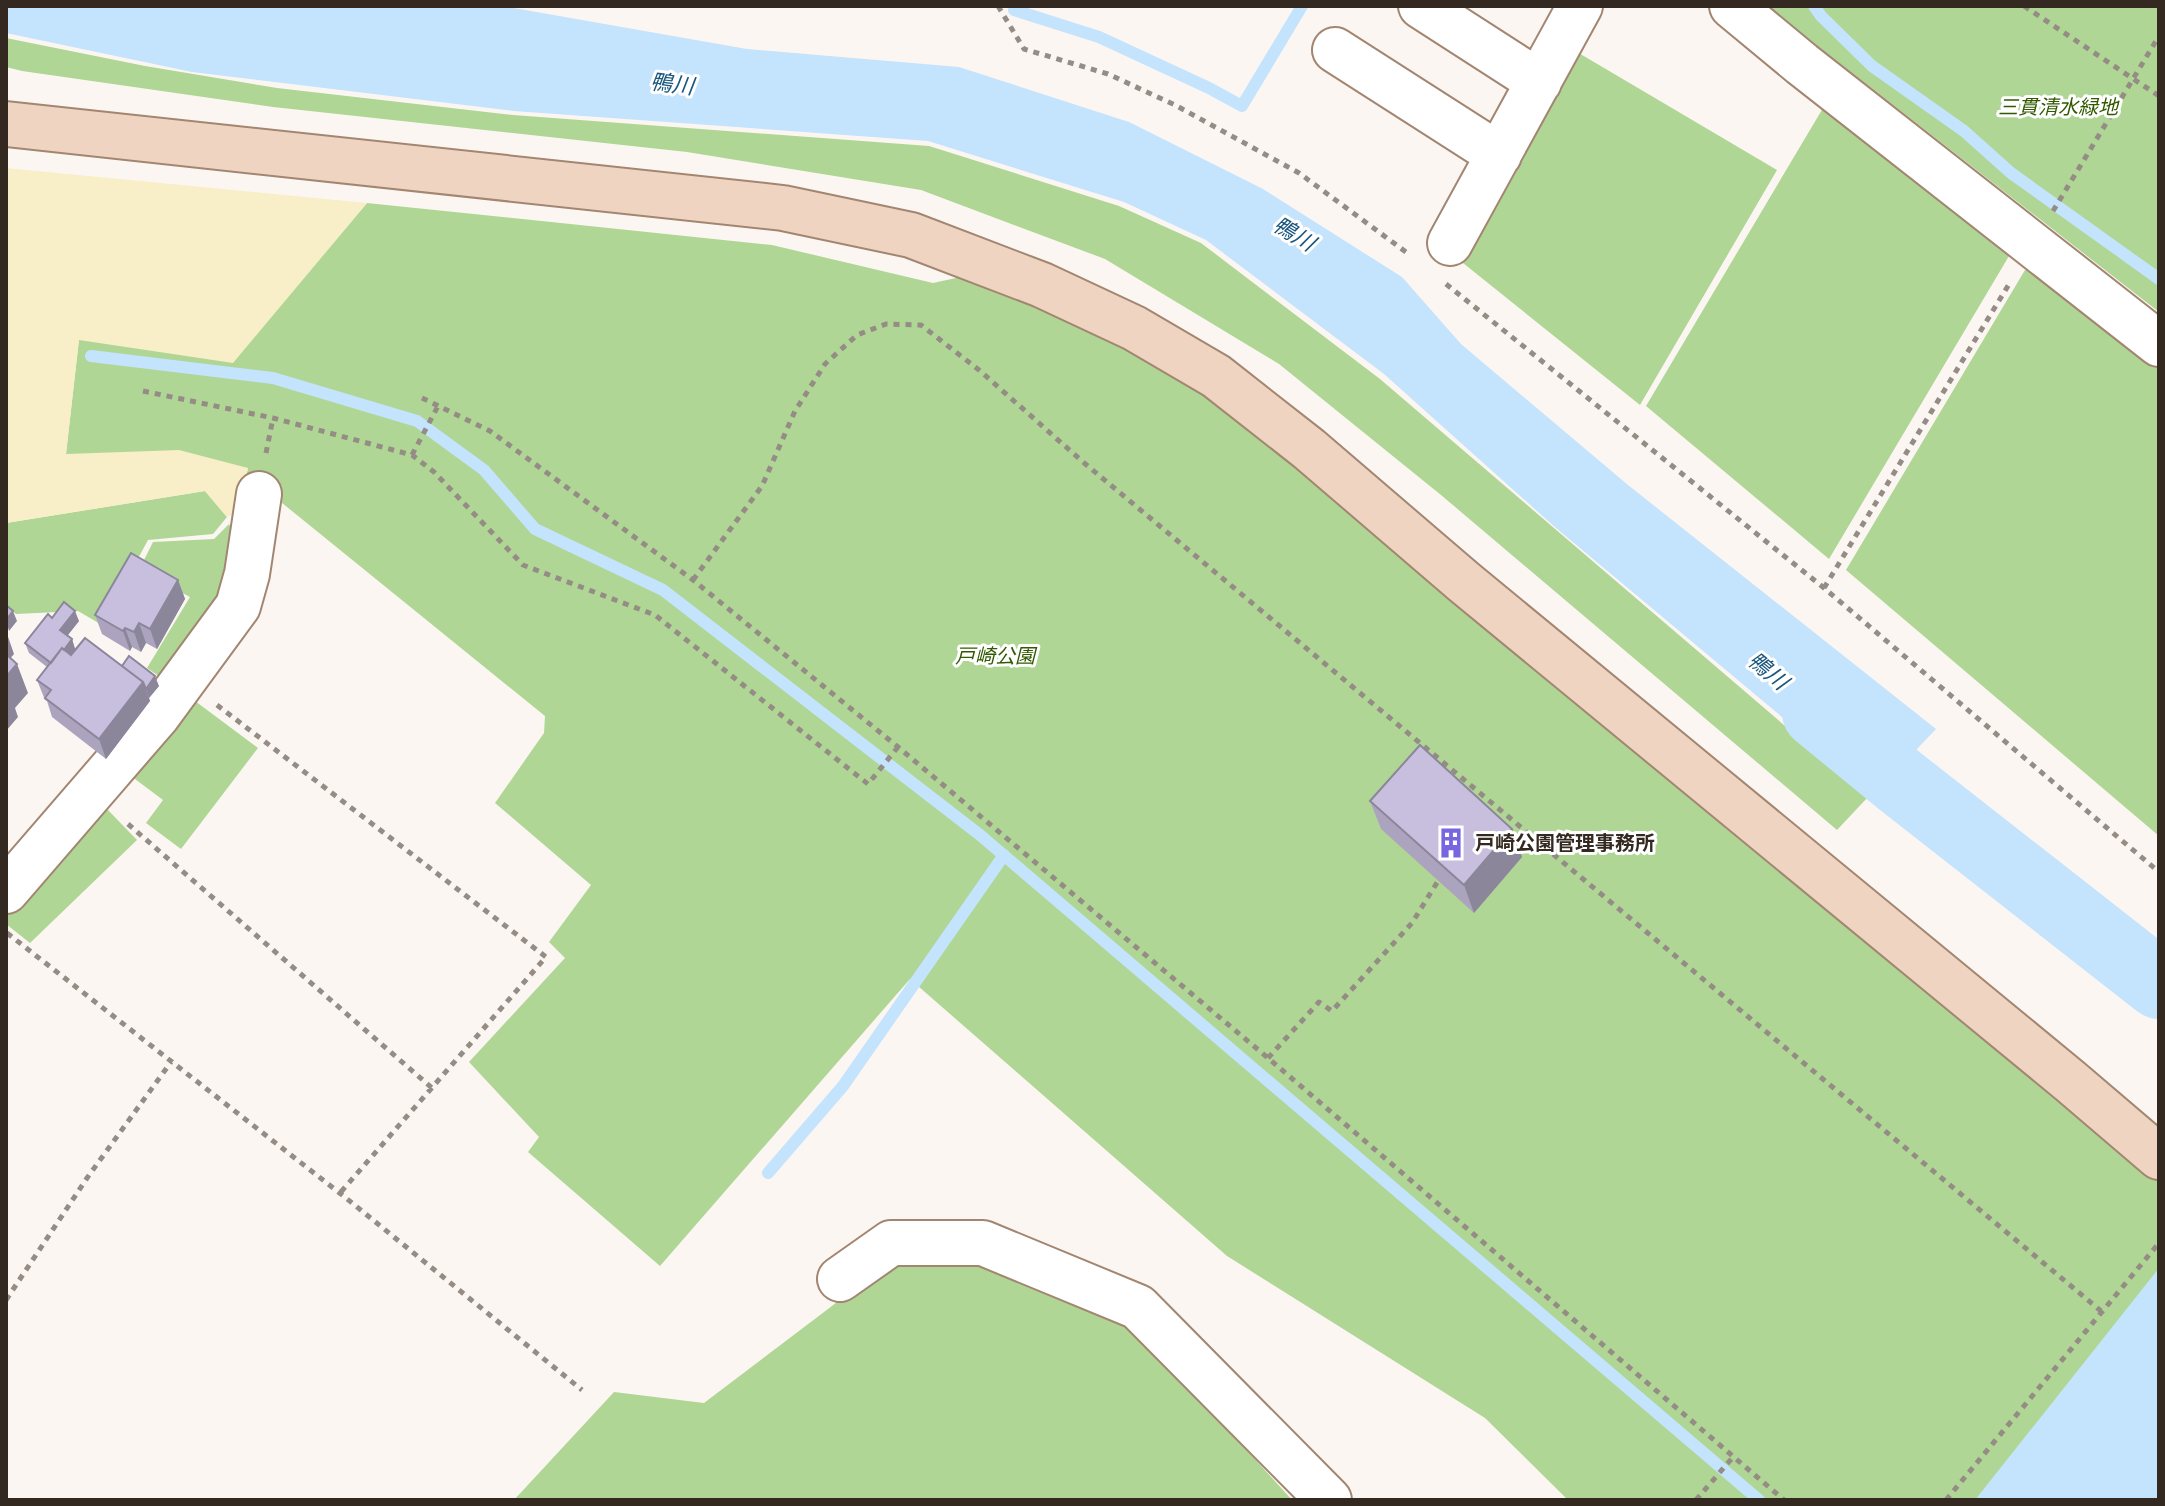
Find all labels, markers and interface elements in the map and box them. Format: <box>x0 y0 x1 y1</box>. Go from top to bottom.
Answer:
water label: 鴨川 <box>649 69 697 99</box>
park label: 三貫清水緑地 <box>1998 95 2120 119</box>
water label: 鴨川 <box>1269 212 1321 257</box>
park label: 戸崎公園 <box>955 644 1038 668</box>
water label: 鴨川 <box>1743 647 1794 696</box>
building icon: 戸崎公園管理事務所 <box>1434 826 1468 860</box>
place label: 戸崎公園管理事務所 <box>1475 831 1655 855</box>

